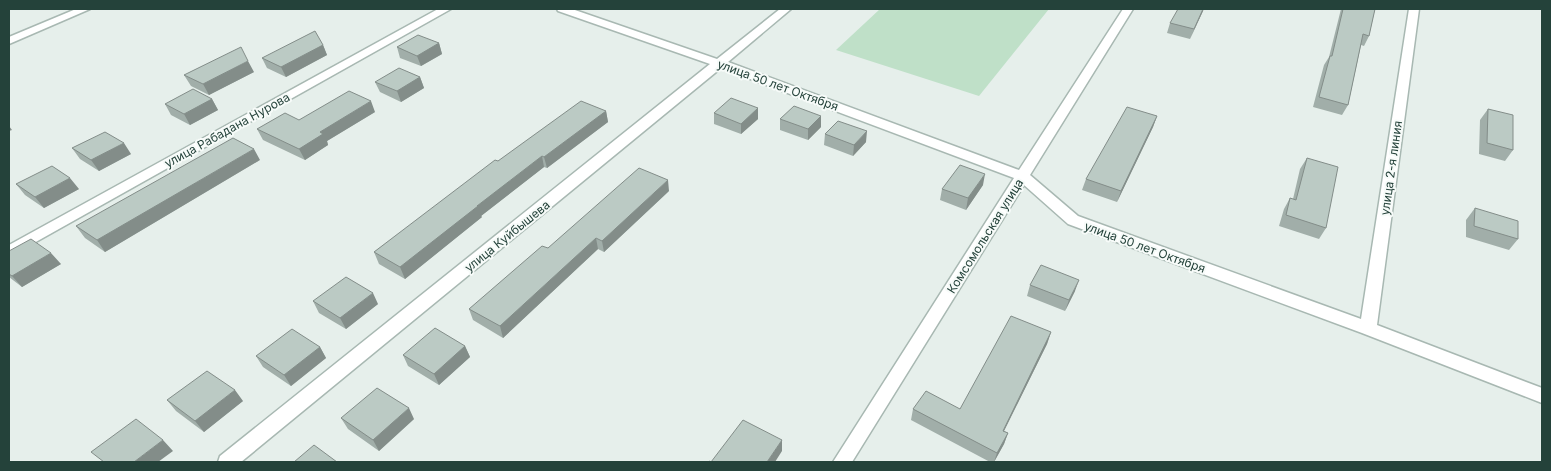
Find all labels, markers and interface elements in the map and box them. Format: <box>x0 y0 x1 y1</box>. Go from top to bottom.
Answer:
street label: улица 50 лет Октября <box>715 56 841 114</box>
street label: улица Рабадана Нурова <box>162 89 292 171</box>
street label: улица 2-я линия <box>1377 120 1405 216</box>
street label: Комсомольская улица <box>944 176 1026 296</box>
street label: улица Куйбышева <box>461 197 553 275</box>
street label: улица 50 лет Октября <box>1082 218 1208 276</box>

